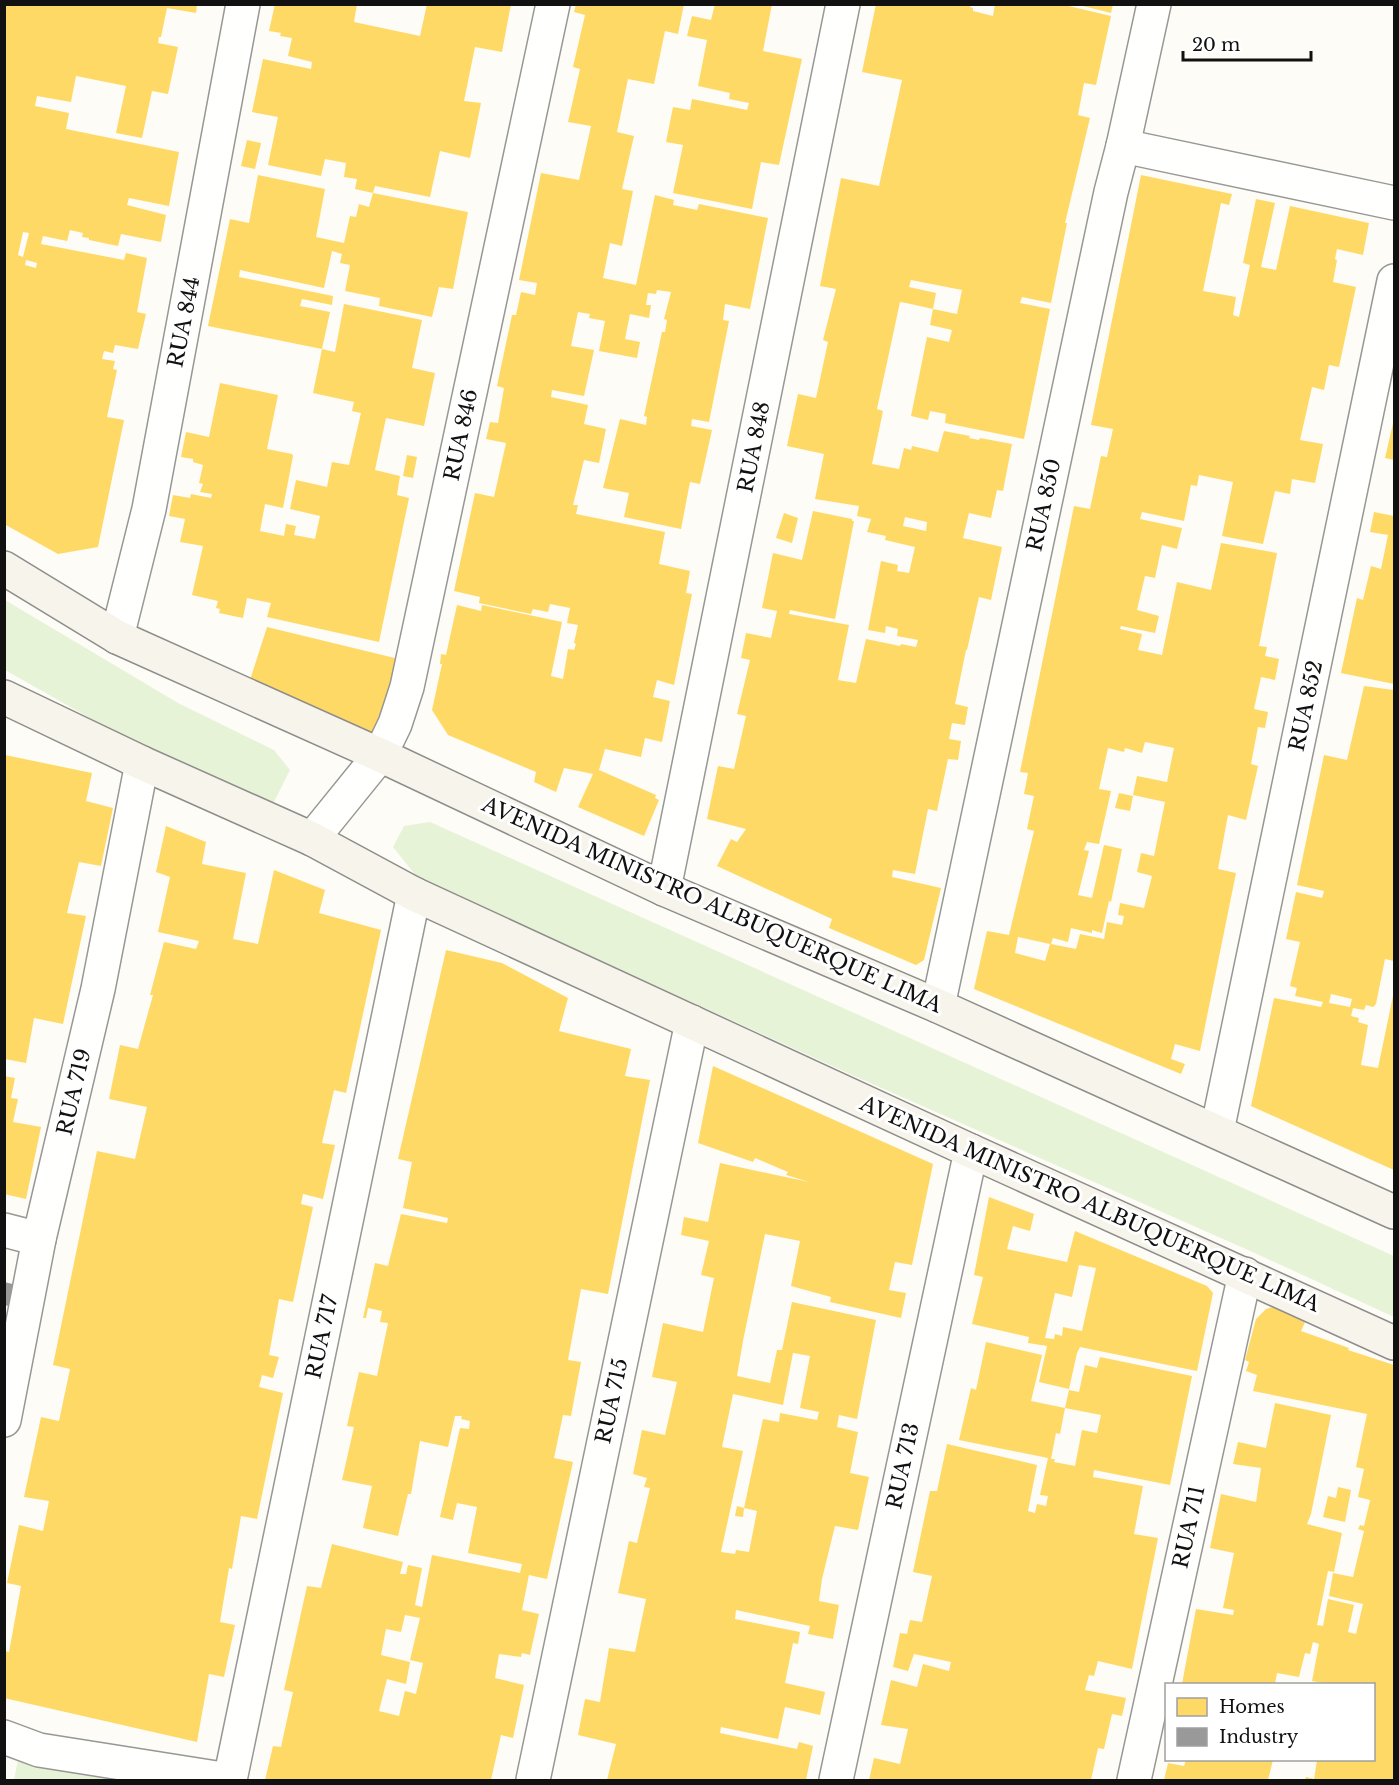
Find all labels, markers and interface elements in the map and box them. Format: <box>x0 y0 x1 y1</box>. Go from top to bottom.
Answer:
scale bar <box>1183 24 1310 62</box>
text: 20 m <box>1192 34 1240 56</box>
street label: RUA 844 <box>162 274 206 370</box>
street label: RUA 846 <box>439 387 483 483</box>
street label: RUA 848 <box>732 399 776 495</box>
street label: RUA 850 <box>1021 456 1067 554</box>
street label: RUA 852 <box>1284 658 1328 754</box>
street label: AVENIDA MINISTRO ALBUQUERQUE LIMA <box>477 791 947 1019</box>
street label: RUA 719 <box>51 1046 97 1138</box>
street label: AVENIDA MINISTRO ALBUQUERQUE LIMA <box>855 1090 1325 1318</box>
street label: RUA 717 <box>300 1292 344 1381</box>
street label: RUA 715 <box>590 1356 634 1446</box>
street label: RUA 713 <box>881 1420 925 1512</box>
street label: RUA 711 <box>1168 1483 1210 1571</box>
legend <box>1165 1683 1375 1761</box>
text: Homes <box>1219 1696 1285 1718</box>
text: Industry <box>1219 1726 1299 1748</box>

